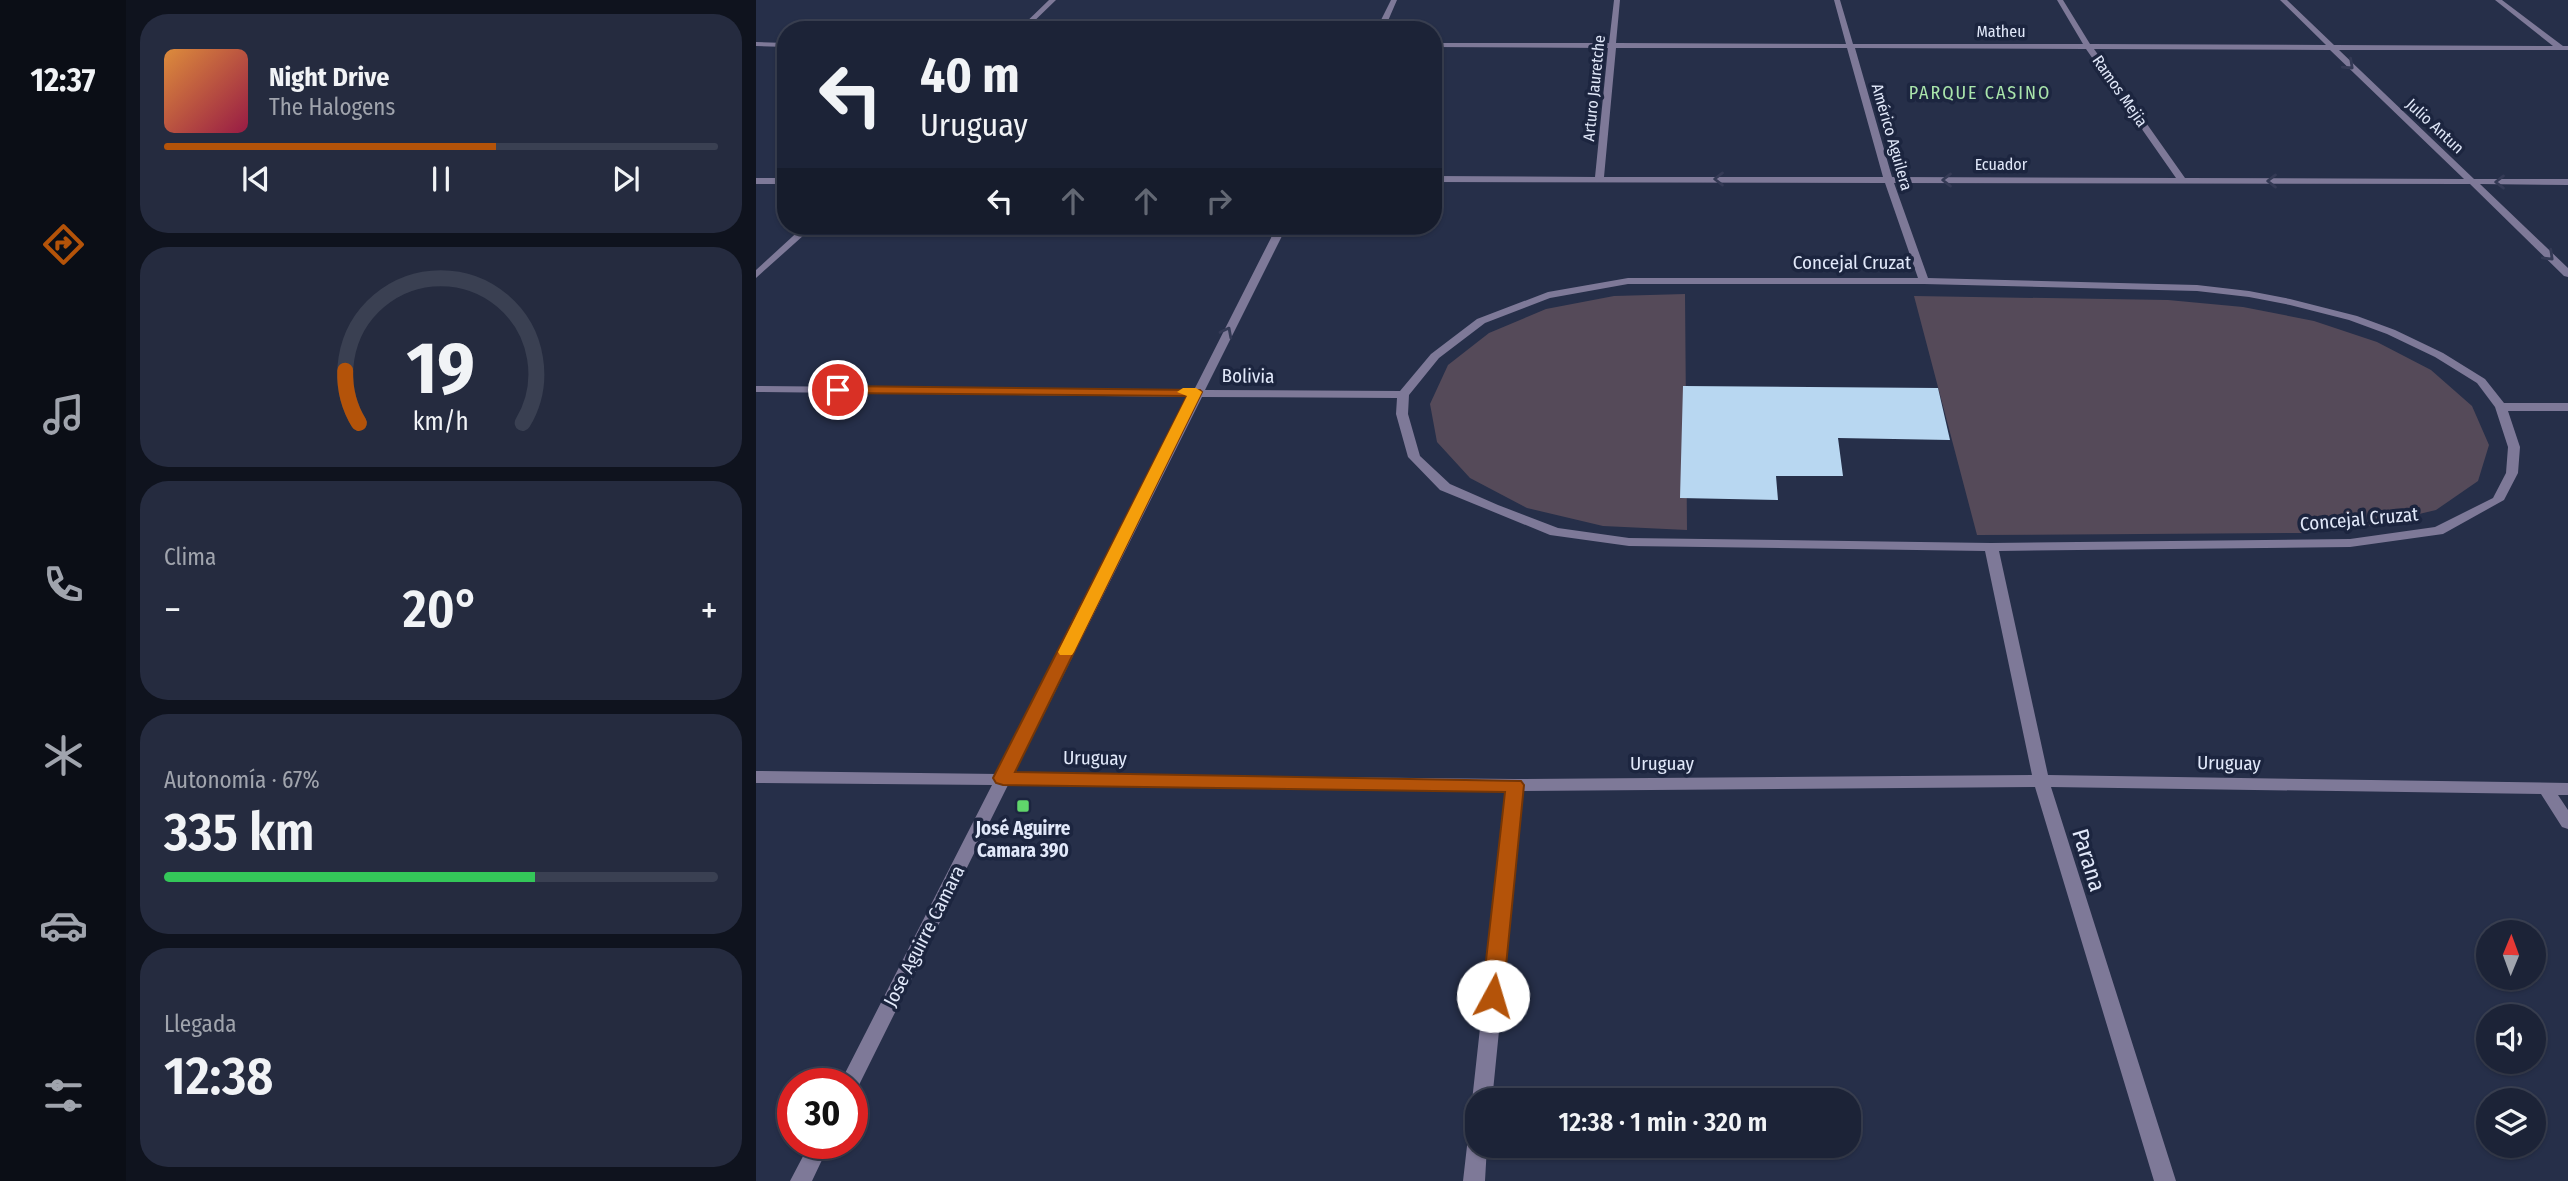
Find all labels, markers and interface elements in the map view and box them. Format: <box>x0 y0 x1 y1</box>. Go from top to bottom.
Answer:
street label: Matheu <box>1976 22 2026 41</box>
street label: Arturo Jauretche <box>1579 34 1609 142</box>
text: 40 m <box>920 46 1020 105</box>
icon: left <box>805 49 896 140</box>
street label: Ramos Mejia <box>2088 52 2152 131</box>
one-way arrow <box>2341 56 2354 69</box>
text: 12:37 <box>31 61 95 99</box>
text: Night Drive <box>269 62 389 93</box>
street label: Américo Aguilera <box>1868 81 1916 193</box>
district label: PARQUE CASINO <box>1909 82 2051 104</box>
text: The Halogens <box>269 93 395 121</box>
street label: Julio Antun <box>2402 94 2468 158</box>
text: Uruguay <box>920 106 1028 144</box>
street label: Ecuador <box>1975 155 2028 174</box>
icon: previous <box>237 160 275 198</box>
icon: pause <box>422 160 460 198</box>
icon: next <box>607 160 645 198</box>
one-way arrow <box>1714 171 1724 187</box>
one-way arrow <box>1941 172 1952 188</box>
one-way arrow <box>2267 173 2277 189</box>
one-way arrow <box>2494 174 2505 190</box>
icon: left <box>981 182 1019 220</box>
icon: ahead <box>1054 182 1092 220</box>
icon: ahead <box>1127 182 1165 220</box>
icon: right <box>1200 182 1238 220</box>
icon: directions <box>39 220 88 269</box>
one-way arrow <box>2541 247 2554 260</box>
street label: Concejal Cruzat <box>1793 251 1912 274</box>
text: 19 <box>407 326 475 413</box>
one-way arrow <box>1219 327 1233 339</box>
pin <box>808 360 868 420</box>
street label: Bolivia <box>1221 364 1275 388</box>
icon: arrive <box>819 371 857 409</box>
icon: music <box>39 390 88 439</box>
text: km/h <box>413 407 469 437</box>
street label: Concejal Cruzat <box>2299 502 2420 536</box>
text: Clima <box>164 543 216 571</box>
icon: phone <box>39 560 88 609</box>
text: 20° <box>403 578 479 641</box>
text: − <box>164 587 181 633</box>
text: + <box>701 587 718 633</box>
icon: climate <box>39 731 88 780</box>
street label: Uruguay <box>1063 746 1128 770</box>
street label: Uruguay <box>2197 751 2262 775</box>
street label: Uruguay <box>1630 752 1694 775</box>
text: Autonomía · 67% <box>164 766 320 794</box>
marker: José Aguirre Camara 390 <box>1015 798 1031 814</box>
text: 335 km <box>164 801 315 864</box>
place label: José Aguirre Camara 390 <box>975 817 1071 862</box>
street label: Parana <box>2066 825 2112 895</box>
street label: Jose Aguirre Camara <box>879 862 969 1010</box>
icon: car <box>39 901 88 950</box>
north arrow <box>2476 920 2546 990</box>
map controls <box>2476 920 2546 1158</box>
position arrow <box>1456 959 1530 1033</box>
button: sound <box>2476 1004 2546 1074</box>
text: Llegada <box>164 1010 236 1038</box>
text: 12:38 <box>164 1045 274 1108</box>
speed limit sign: 30 <box>777 1068 868 1159</box>
icon: filters <box>39 1071 88 1120</box>
button: layers <box>2476 1088 2546 1158</box>
text: 12:38 · 1 min · 320 m <box>1559 1107 1767 1138</box>

